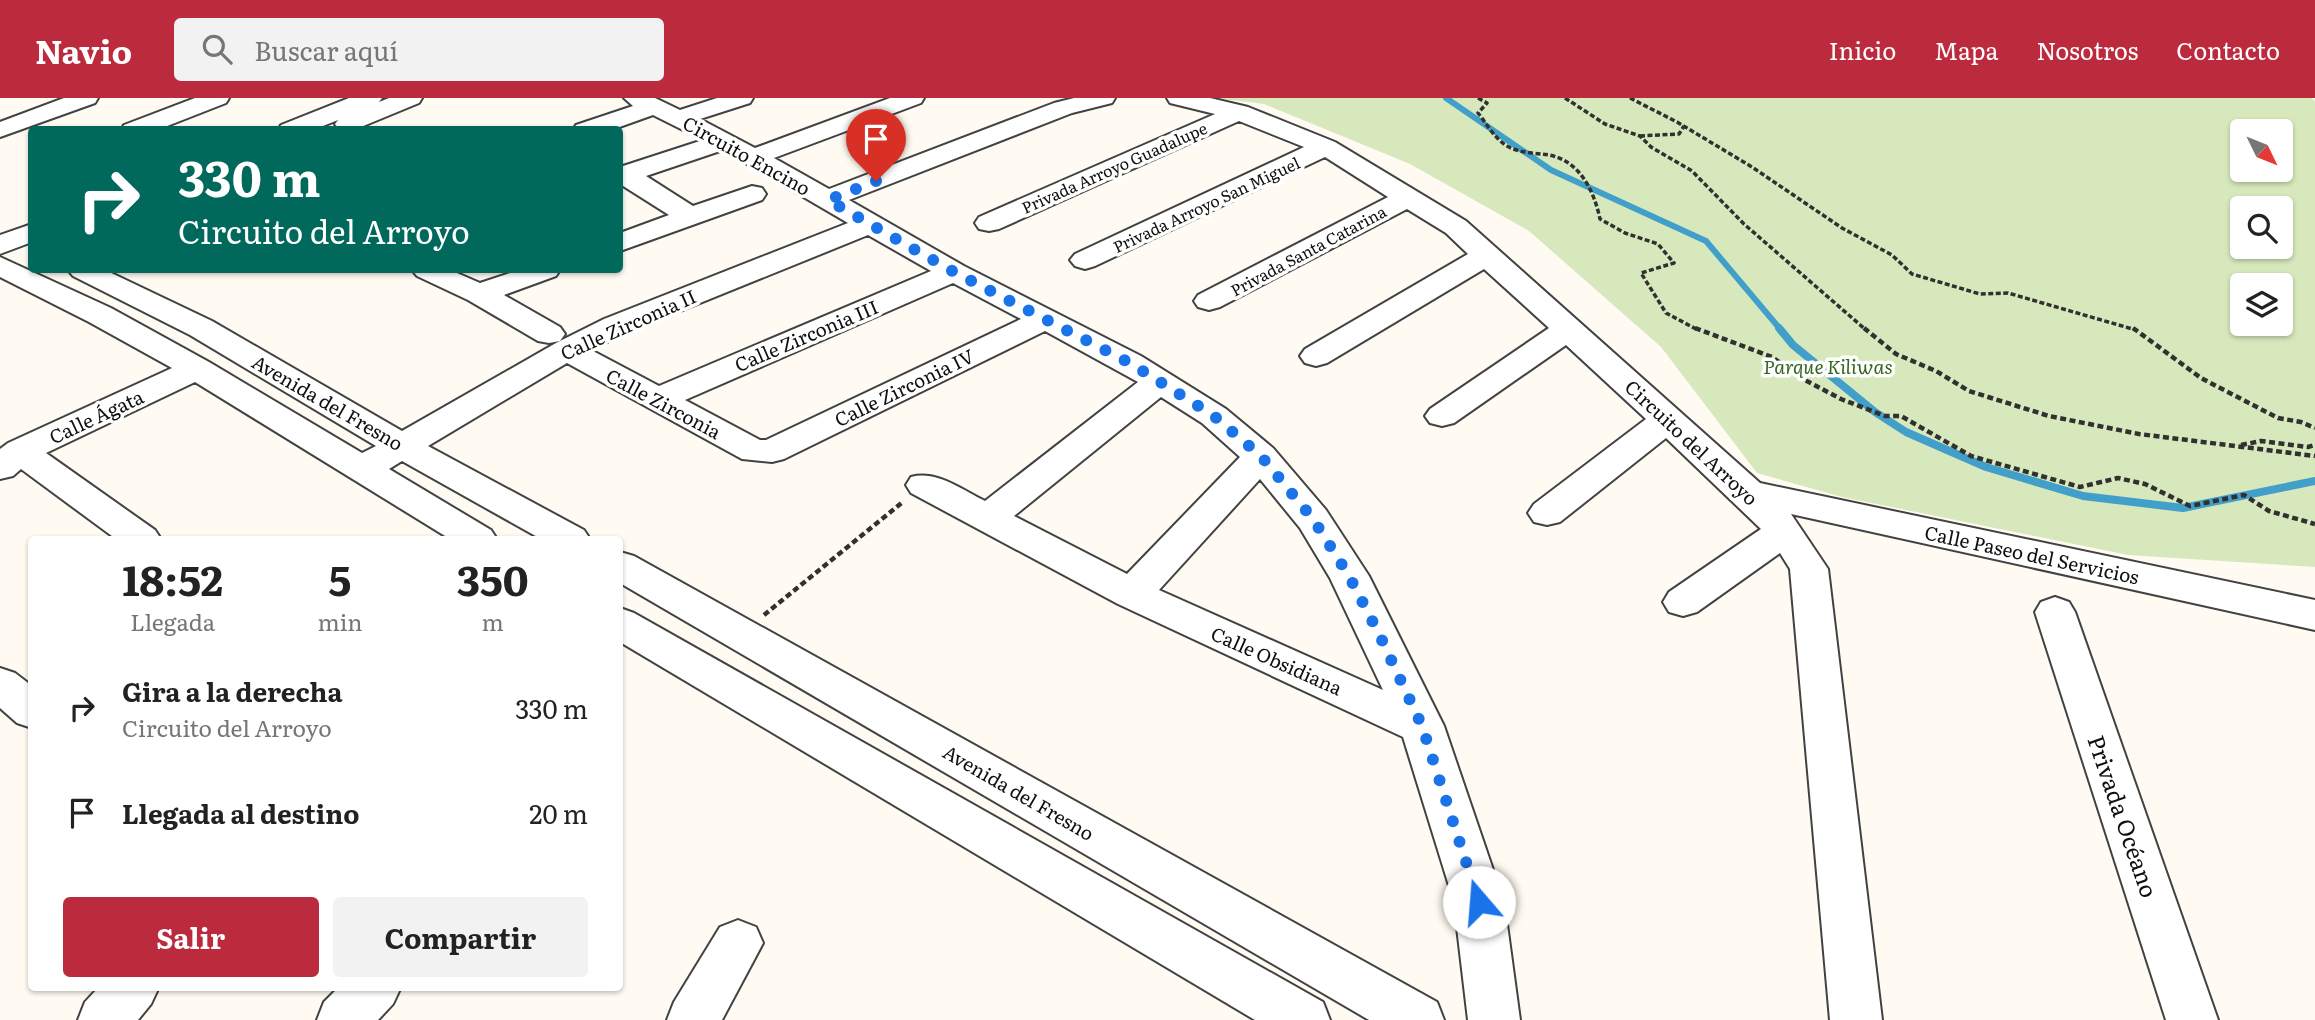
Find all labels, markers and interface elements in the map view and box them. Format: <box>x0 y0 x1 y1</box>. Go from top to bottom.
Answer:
search box <box>174 18 664 81</box>
text: Navio <box>35 25 132 74</box>
icon: search <box>198 30 236 68</box>
text: Buscar aquí <box>254 30 398 69</box>
text: Inicio <box>1829 32 1896 67</box>
text: Mapa <box>1934 32 1998 67</box>
text: Nosotros <box>2036 32 2138 67</box>
text: Contacto <box>2176 32 2280 67</box>
street label: Circuito Encino <box>678 108 816 202</box>
pin <box>846 109 906 181</box>
street label: Privada Arroyo Guadalupe <box>1017 115 1211 219</box>
north arrow <box>2230 119 2292 182</box>
map controls <box>2230 119 2293 336</box>
icon: arrive <box>857 120 895 158</box>
text: 330 m <box>178 139 321 212</box>
street label: Privada Arroyo San Miguel <box>1109 150 1303 258</box>
icon: right <box>63 154 154 245</box>
button: search <box>2230 196 2293 259</box>
street label: Privada Santa Catarina <box>1226 198 1391 301</box>
text: Circuito del Arroyo <box>178 206 470 254</box>
button: layers <box>2230 273 2293 336</box>
street label: Calle Zirconia II <box>556 282 700 366</box>
street label: Calle Zirconia III <box>730 292 882 378</box>
street label: Calle Zirconia IV <box>829 341 979 433</box>
street label: Avenida del Fresno <box>247 347 409 457</box>
park label: Parque Kiliwas <box>1763 352 1893 380</box>
street label: Calle Zirconia <box>602 361 727 445</box>
street label: Circuito del Arroyo <box>1619 373 1765 511</box>
street label: Calle Ágata <box>44 382 149 450</box>
street label: Calle Paseo del Servicios <box>1922 518 2142 590</box>
text: 18:52 <box>122 547 223 609</box>
text: 5 <box>329 547 351 609</box>
text: 350 <box>457 547 529 609</box>
text: Llegada <box>130 604 215 638</box>
text: min <box>317 604 363 638</box>
text: m <box>482 604 504 638</box>
street label: Calle Obsidiana <box>1207 619 1348 702</box>
text: Gira a la derecha <box>122 671 342 710</box>
text: 330 m <box>515 688 588 727</box>
icon: right <box>63 689 101 727</box>
text: Circuito del Arroyo <box>122 710 332 744</box>
street label: Privada Océano <box>2080 730 2168 902</box>
street label: Avenida del Fresno <box>938 737 1100 847</box>
text: Llegada al destino <box>122 793 359 832</box>
text: 20 m <box>529 793 588 832</box>
icon: arrive <box>63 794 101 832</box>
position arrow <box>1442 865 1516 939</box>
button: Salir <box>63 897 319 977</box>
button: Compartir <box>333 897 588 977</box>

